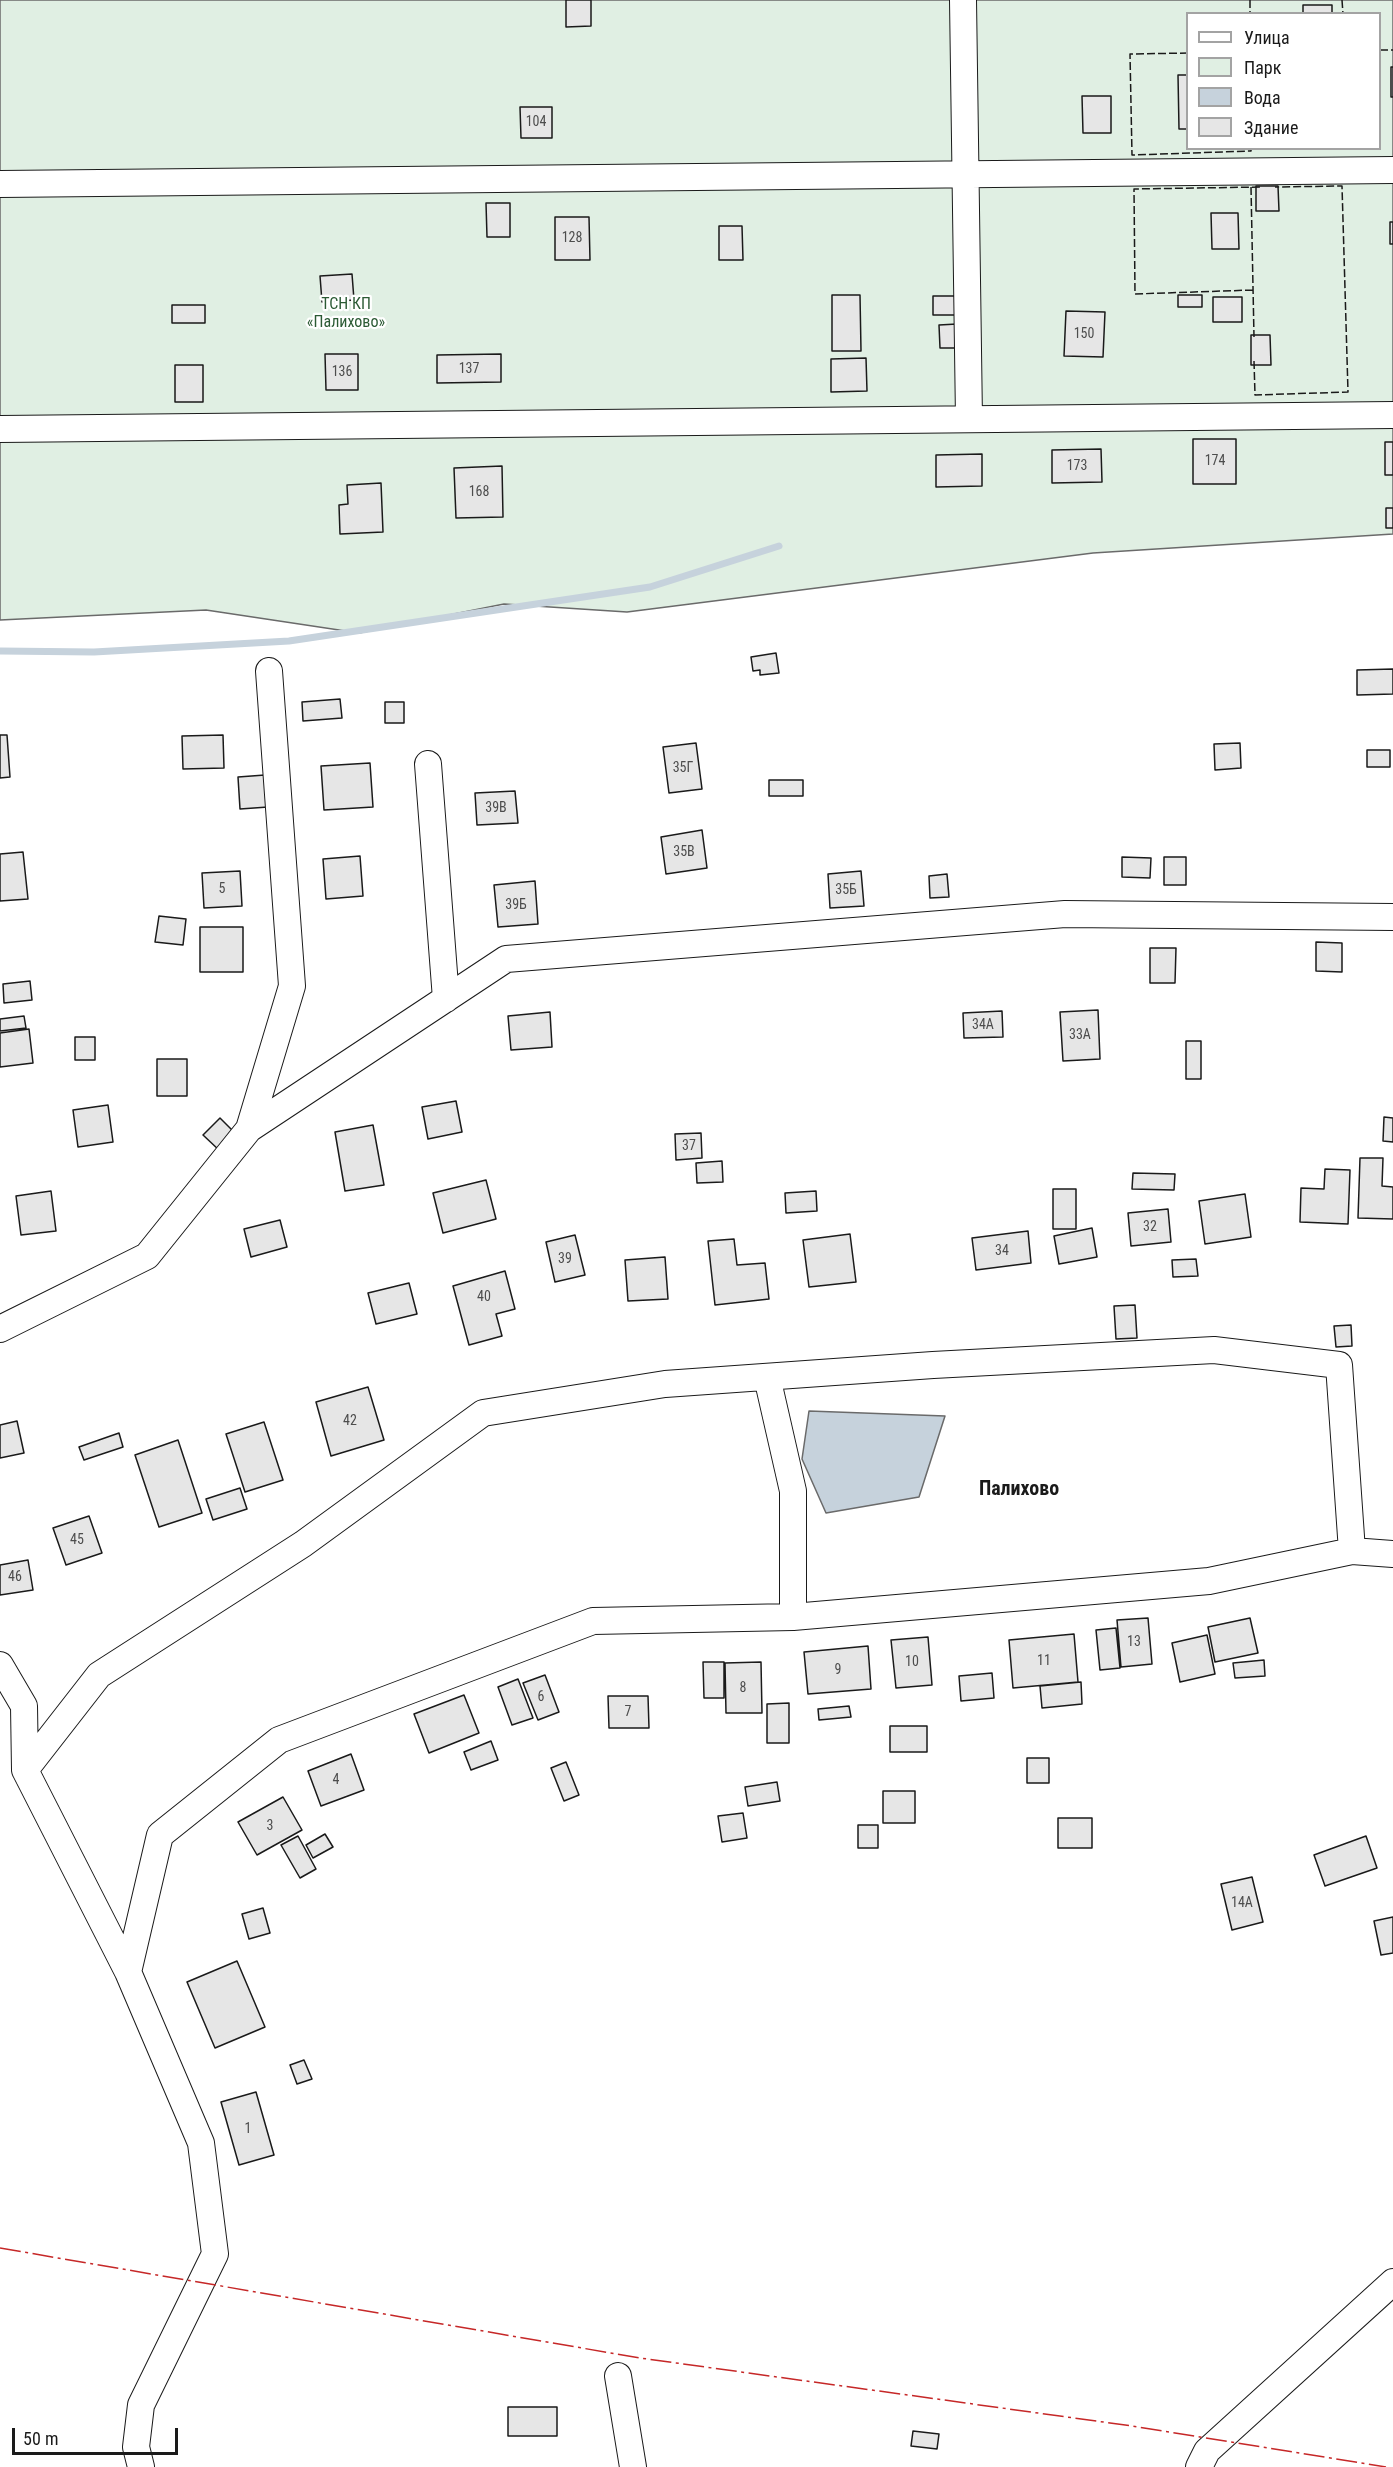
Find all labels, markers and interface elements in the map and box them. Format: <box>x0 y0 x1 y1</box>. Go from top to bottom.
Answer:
legend <box>1186 12 1381 150</box>
text: Улица <box>1244 27 1290 48</box>
text: Парк <box>1244 57 1281 78</box>
text: Вода <box>1244 87 1281 108</box>
house number: 104 <box>526 114 546 130</box>
text: Здание <box>1244 117 1298 138</box>
house number: 128 <box>562 230 582 246</box>
park label: ТСН КП «Палихово» <box>307 295 385 333</box>
house number: 150 <box>1074 326 1094 342</box>
house number: 137 <box>459 361 479 377</box>
house number: 136 <box>332 364 352 380</box>
house number: 174 <box>1205 453 1225 469</box>
house number: 173 <box>1067 458 1087 474</box>
house number: 168 <box>469 484 489 500</box>
house number: 35Г <box>673 760 693 776</box>
house number: 39В <box>485 800 507 816</box>
house number: 35В <box>673 844 695 860</box>
house number: 5 <box>219 881 225 897</box>
house number: 35Б <box>835 882 857 898</box>
house number: 39Б <box>505 897 527 913</box>
house number: 34А <box>972 1017 994 1033</box>
house number: 33А <box>1069 1027 1091 1043</box>
house number: 37 <box>682 1138 696 1154</box>
house number: 32 <box>1143 1219 1157 1235</box>
house number: 34 <box>995 1243 1009 1259</box>
house number: 39 <box>558 1251 572 1267</box>
house number: 40 <box>477 1289 491 1305</box>
house number: 42 <box>343 1413 357 1429</box>
district label: Палихово <box>979 1478 1059 1502</box>
house number: 45 <box>70 1532 84 1548</box>
house number: 46 <box>8 1569 22 1585</box>
house number: 13 <box>1127 1634 1141 1650</box>
house number: 11 <box>1037 1653 1051 1669</box>
house number: 10 <box>905 1654 919 1670</box>
house number: 9 <box>835 1662 841 1678</box>
house number: 8 <box>740 1680 746 1696</box>
house number: 6 <box>538 1689 544 1705</box>
house number: 7 <box>625 1704 631 1720</box>
house number: 4 <box>333 1772 339 1788</box>
house number: 3 <box>267 1818 273 1834</box>
house number: 14А <box>1231 1895 1253 1911</box>
house number: 1 <box>245 2121 251 2137</box>
scale bar <box>15 2416 182 2454</box>
text: 50 m <box>23 2428 58 2449</box>

